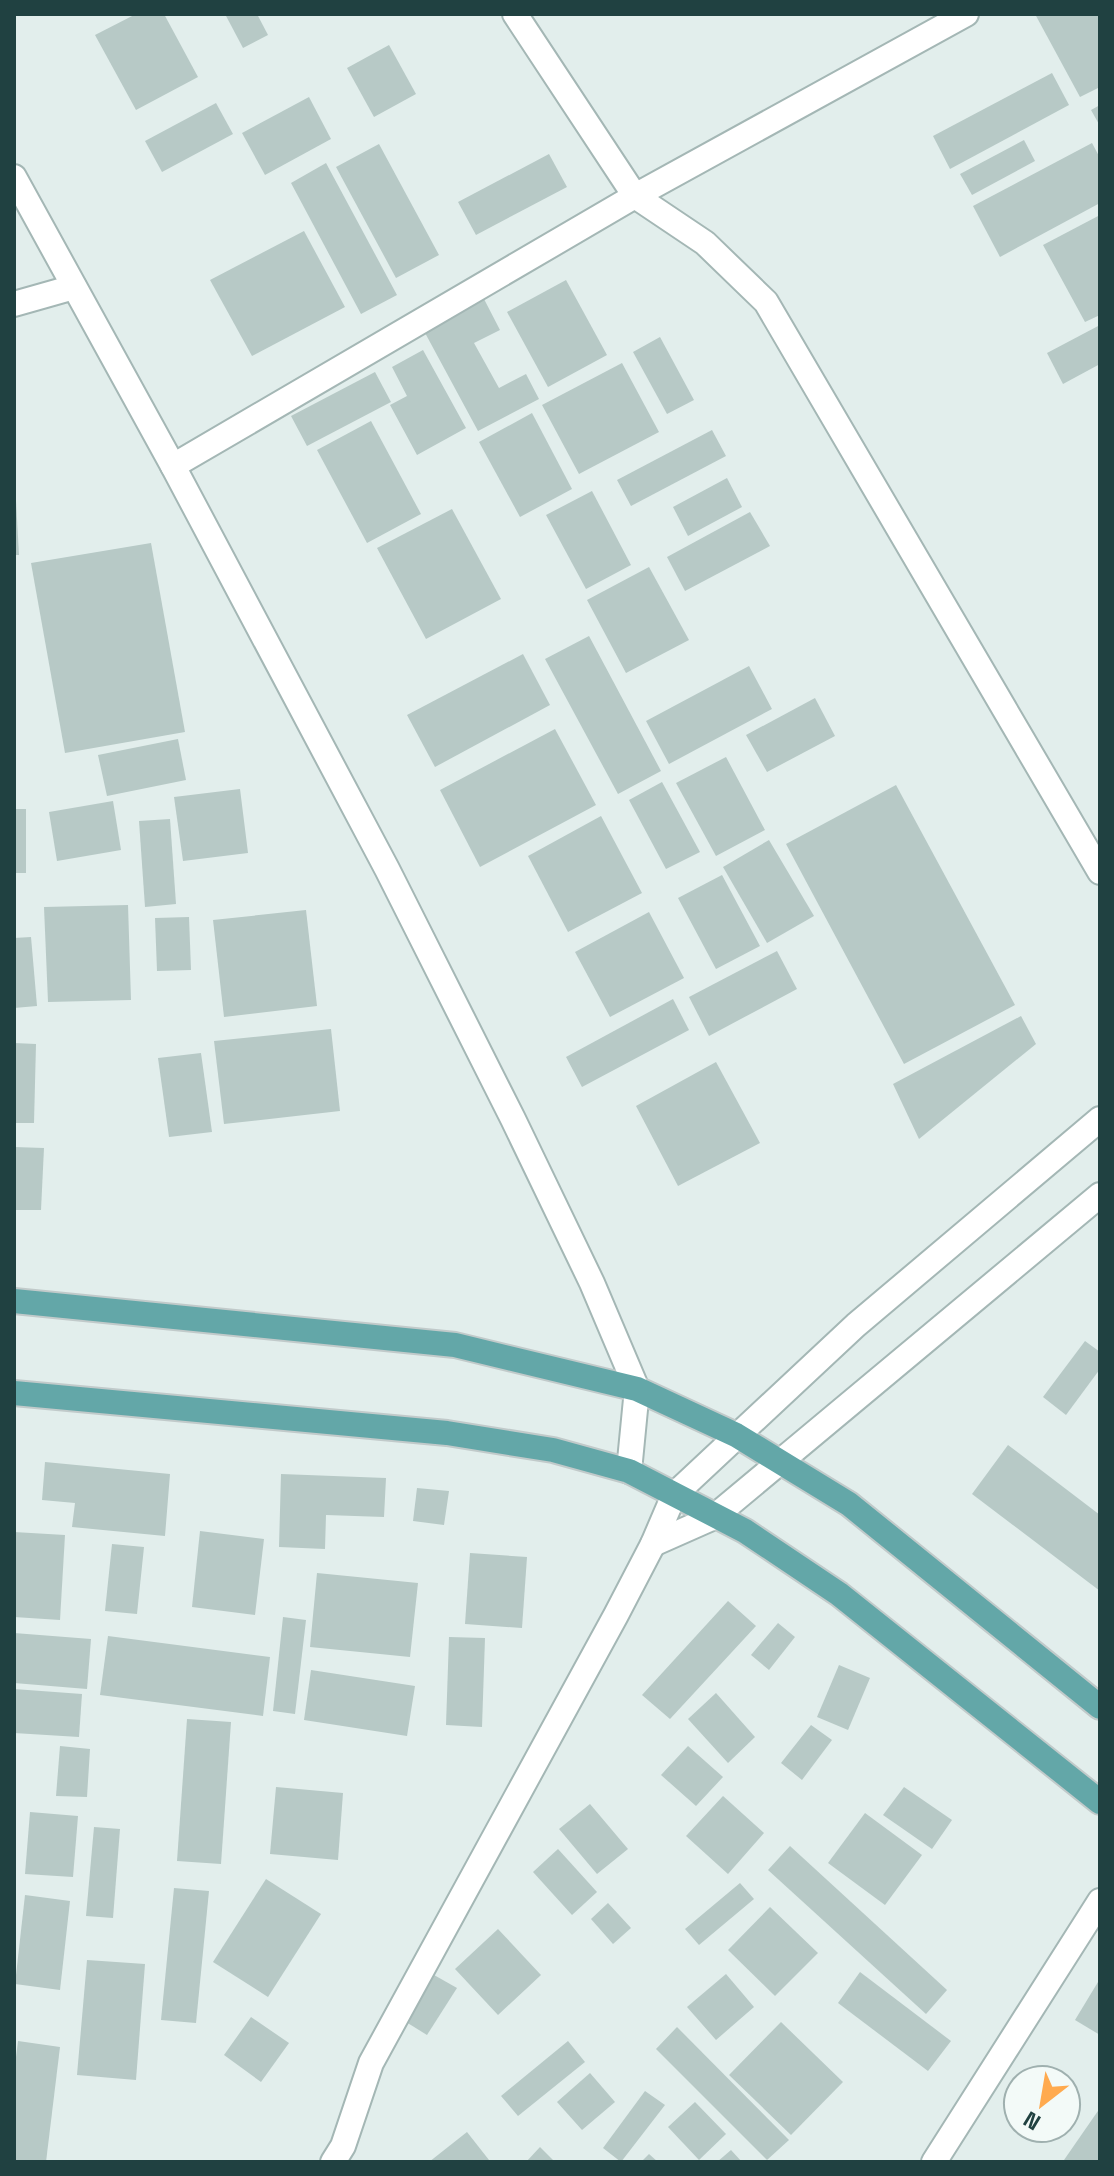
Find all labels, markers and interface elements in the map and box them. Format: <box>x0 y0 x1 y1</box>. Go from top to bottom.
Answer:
north arrow <box>1002 2064 1082 2144</box>
text: N <box>1018 2105 1045 2137</box>

